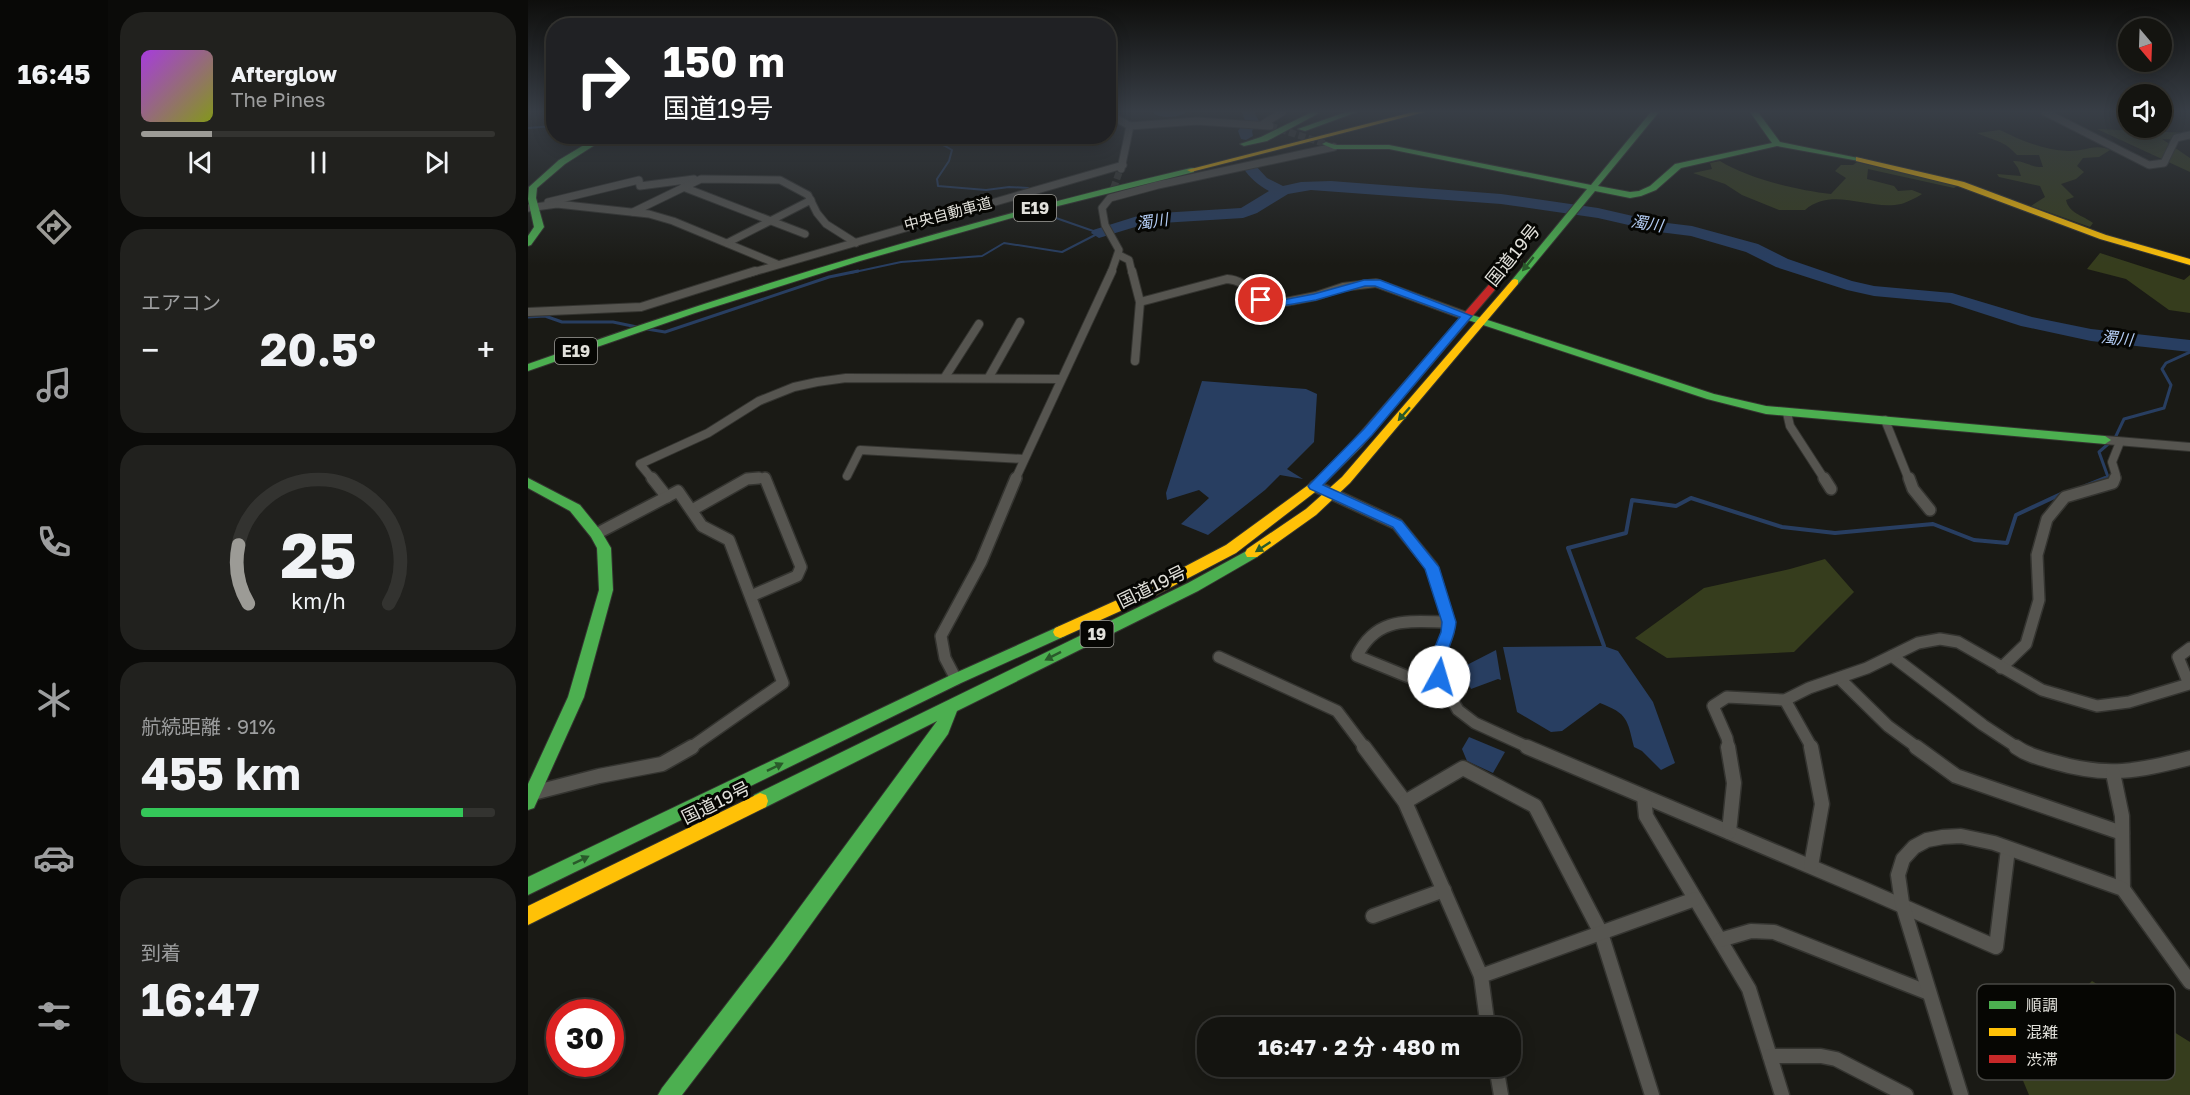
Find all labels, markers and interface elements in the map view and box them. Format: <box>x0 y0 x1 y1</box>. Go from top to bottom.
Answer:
north arrow <box>2118 18 2172 72</box>
map controls <box>2118 18 2172 138</box>
text: 150 m <box>663 36 785 86</box>
icon: right <box>564 42 642 120</box>
text: 16:45 <box>17 58 91 90</box>
text: Afterglow <box>231 60 337 87</box>
button: sound <box>2118 84 2172 138</box>
text: The Pines <box>231 87 325 111</box>
text: 国道19号 <box>663 92 773 124</box>
icon: previous <box>184 146 217 179</box>
icon: pause <box>302 146 335 179</box>
icon: next <box>420 146 453 179</box>
street label: 中央自動車道 <box>902 193 994 233</box>
road number: E19 <box>1014 195 1056 221</box>
icon: directions <box>33 206 75 248</box>
water label: 濁川 <box>1135 209 1171 233</box>
water label: 濁川 <box>1630 211 1666 236</box>
street label: 国道19号 <box>1481 219 1544 290</box>
one-way arrow <box>1523 256 1535 271</box>
pin <box>1235 274 1286 325</box>
icon: arrive <box>1244 283 1277 316</box>
text: エアコン <box>141 290 221 314</box>
text: 20.5° <box>260 322 376 376</box>
water label: 濁川 <box>2100 326 2136 350</box>
text: − <box>141 330 159 369</box>
text: + <box>477 330 495 369</box>
road number: E19 <box>555 338 597 364</box>
icon: music <box>33 364 75 406</box>
one-way arrow <box>1398 406 1411 421</box>
text: 25 <box>280 518 356 593</box>
icon: phone <box>33 521 75 563</box>
one-way arrow <box>1255 541 1271 552</box>
street label: 国道19号 <box>1114 560 1189 612</box>
text: km/h <box>291 589 345 615</box>
road number: 19 <box>1080 621 1114 647</box>
position arrow <box>1407 645 1471 709</box>
one-way arrow <box>1044 651 1061 661</box>
icon: climate <box>33 679 75 721</box>
text: 航続距離 · 91% <box>141 714 276 738</box>
text: 455 km <box>141 746 301 800</box>
one-way arrow <box>767 762 784 771</box>
street label: 国道19号 <box>678 776 753 828</box>
icon: car <box>33 837 75 879</box>
one-way arrow <box>572 856 589 865</box>
text: 到着 <box>141 940 181 964</box>
text: 16:47 <box>141 972 260 1026</box>
legend <box>1977 984 2175 1080</box>
icon: filters <box>33 995 75 1037</box>
text: 順調 <box>2026 995 2058 1015</box>
speed limit sign: 30 <box>546 999 624 1077</box>
text: 混雑 <box>2026 1022 2058 1042</box>
text: 16:47 · 2 分 · 480 m <box>1258 1033 1460 1060</box>
text: 渋滞 <box>2026 1049 2058 1069</box>

